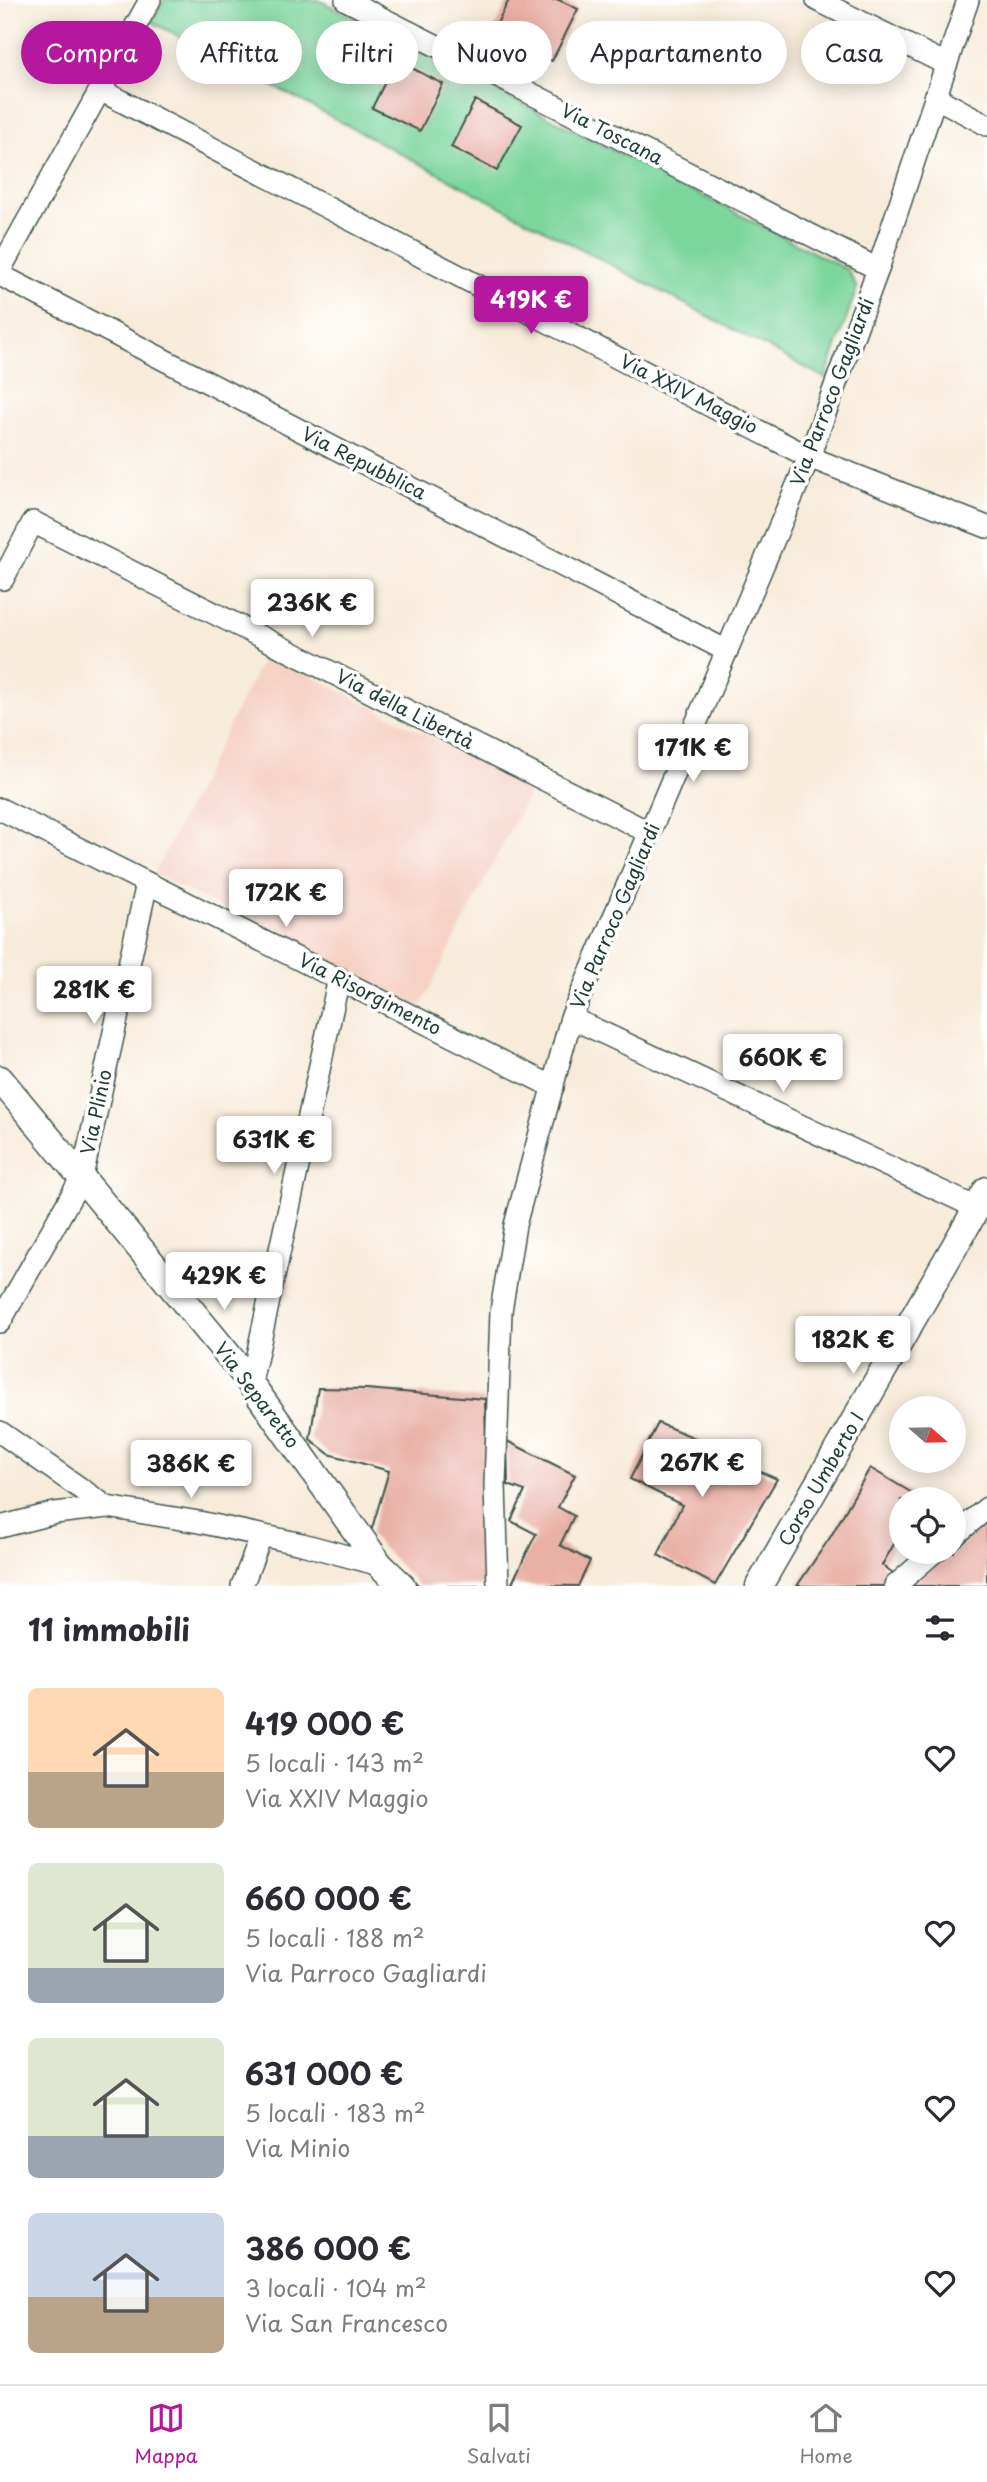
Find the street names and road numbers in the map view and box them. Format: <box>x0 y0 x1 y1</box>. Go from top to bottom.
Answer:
street label: Via Toscana <box>556 95 668 171</box>
street label: Via Parroco Gagliardi <box>782 293 880 490</box>
street label: Via XXIV Maggio <box>616 346 763 440</box>
street label: Via Repubblica <box>297 419 432 506</box>
street label: Via della Libertà <box>332 661 479 755</box>
street label: Via Parroco Gagliardi <box>562 818 666 1013</box>
street label: Via Risorgimento <box>294 945 447 1041</box>
street label: Via Plinio <box>72 1067 118 1157</box>
street label: Via Separetto <box>208 1335 307 1454</box>
street label: Corso Umberto I <box>770 1406 870 1551</box>

